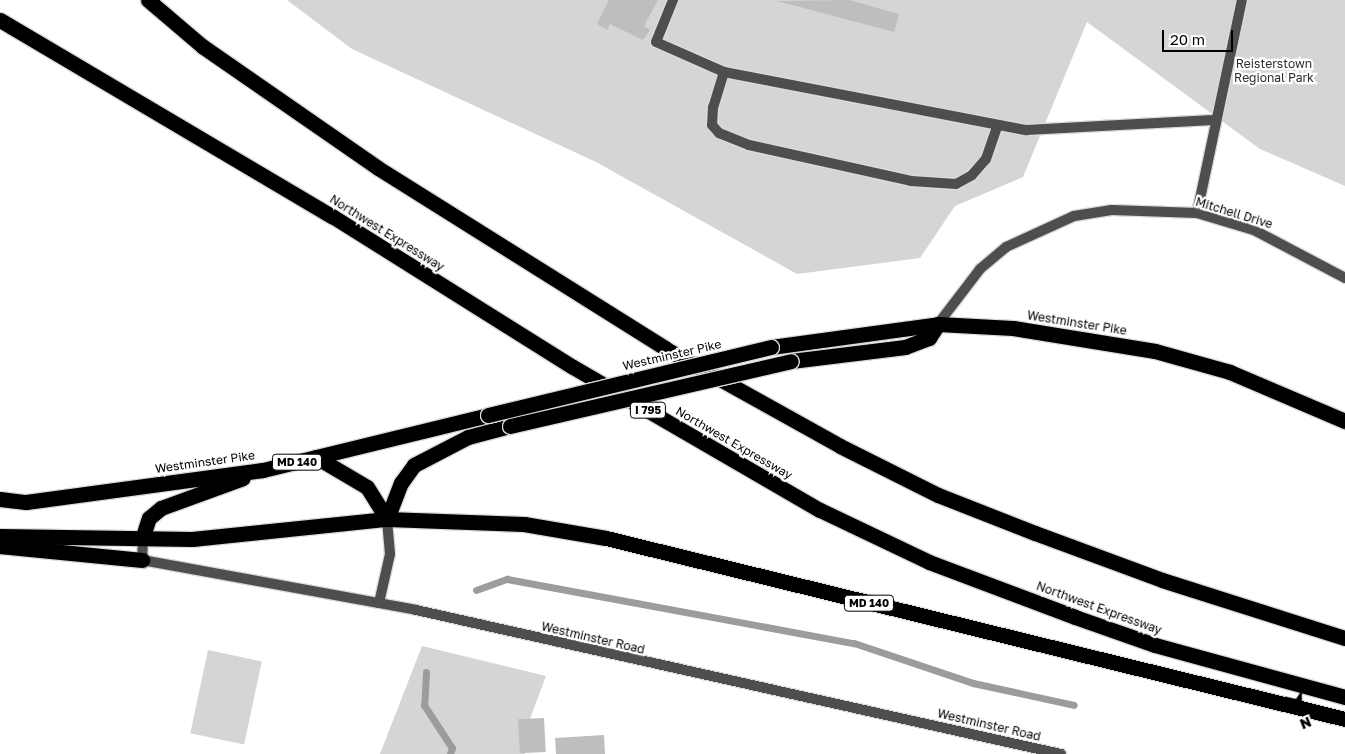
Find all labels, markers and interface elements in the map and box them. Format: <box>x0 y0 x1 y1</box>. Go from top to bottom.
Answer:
scale bar <box>1165 20 1236 52</box>
text: 20 m <box>1170 30 1205 48</box>
park label: Reisterstown Regional Park <box>1234 57 1314 85</box>
street label: Northwest Expressway <box>327 192 447 274</box>
street label: Mitchell Drive <box>1194 194 1274 232</box>
street label: Westminster Pike <box>1026 308 1128 338</box>
street label: Westminster Pike <box>621 337 723 373</box>
road number: I 795 <box>629 402 667 418</box>
street label: Northwest Expressway <box>673 404 795 482</box>
street label: Westminster Pike <box>154 448 256 476</box>
road number: MD 140 <box>271 454 323 471</box>
street label: Northwest Expressway <box>1034 579 1164 637</box>
road number: MD 140 <box>843 594 895 612</box>
street label: Westminster Road <box>540 619 646 657</box>
north arrow <box>1275 684 1325 734</box>
street label: Westminster Road <box>936 706 1042 744</box>
text: N <box>1298 713 1314 733</box>

